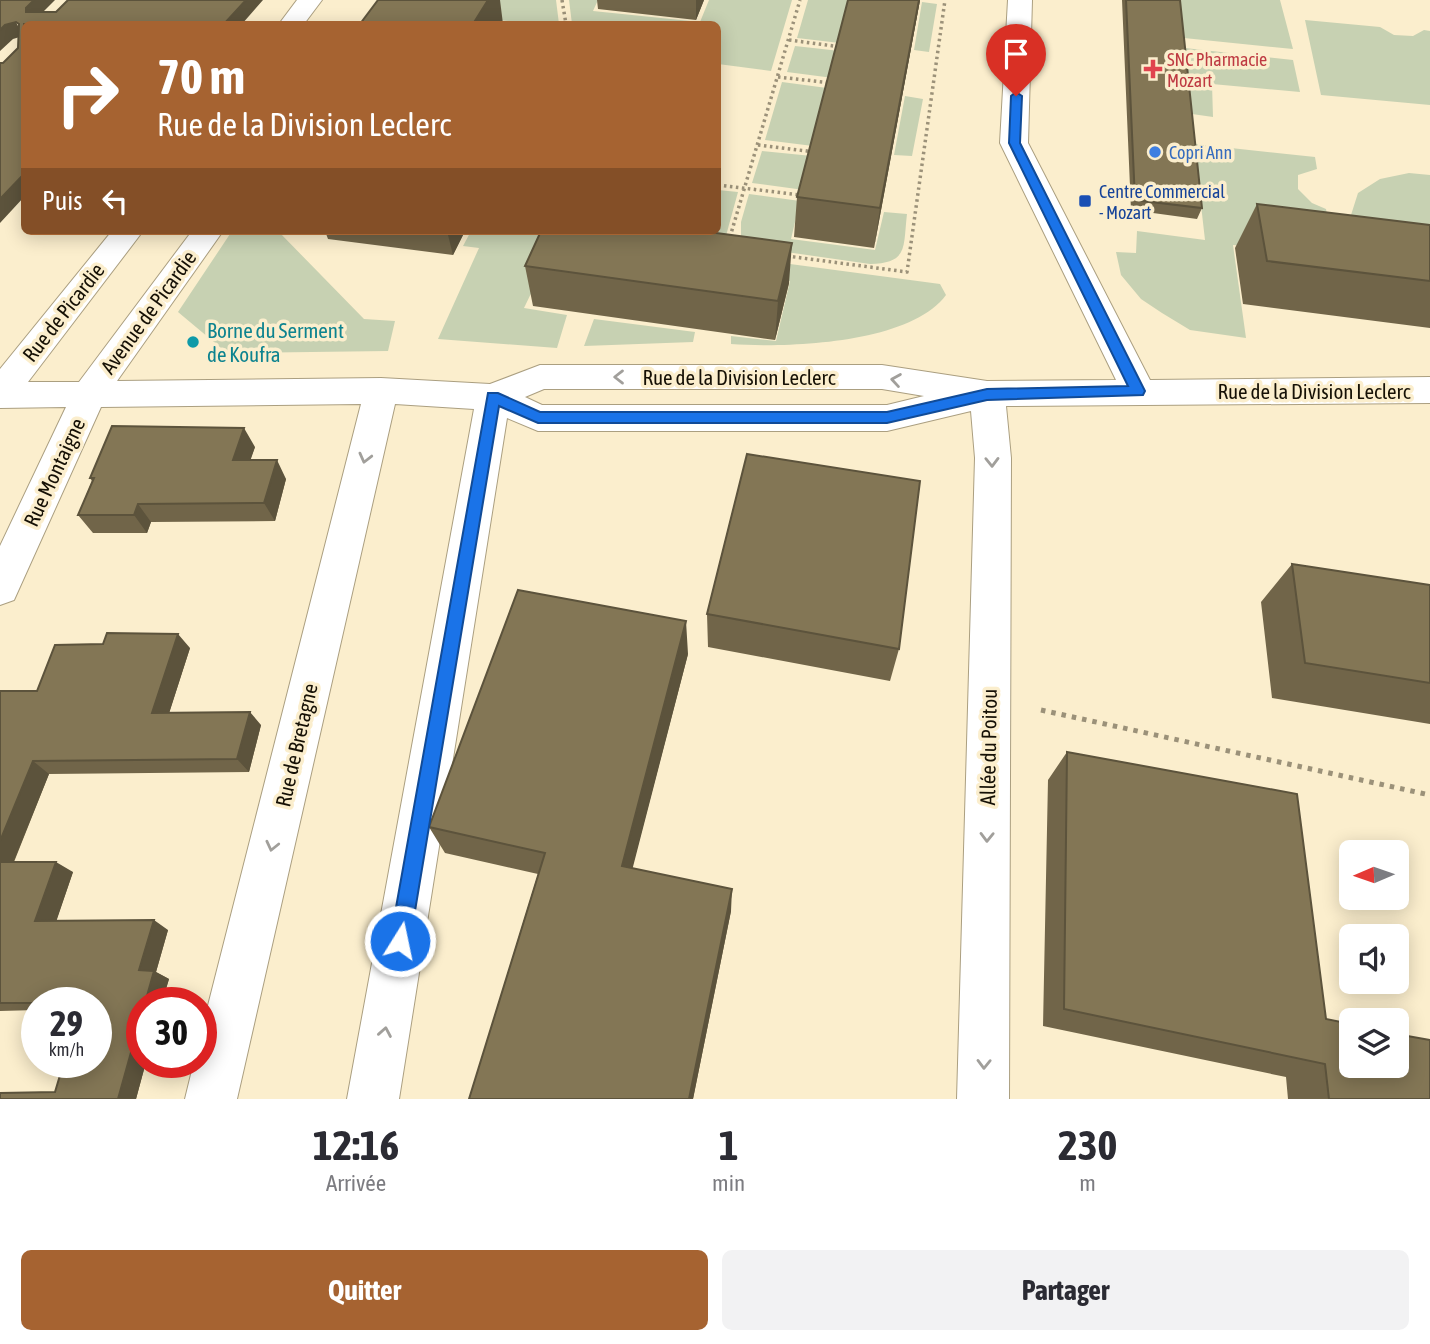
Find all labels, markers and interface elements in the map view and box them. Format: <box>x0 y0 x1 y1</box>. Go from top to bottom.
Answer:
pin <box>986 24 1046 96</box>
icon: arrive <box>997 35 1035 73</box>
text: 70 m <box>157 48 245 104</box>
icon: right <box>42 49 133 140</box>
place label: SNC Pharmacie Mozart <box>1167 49 1267 91</box>
marker: SNC Pharmacie Mozart <box>1145 61 1161 77</box>
text: Rue de la Division Leclerc <box>157 106 451 143</box>
place label: Copri Ann <box>1169 142 1232 163</box>
marker: Copri Ann <box>1147 144 1163 160</box>
place label: Centre Commercial - Mozart <box>1099 181 1225 223</box>
icon: left <box>96 182 134 220</box>
text: Puis <box>42 186 82 216</box>
marker: Centre Commercial - Mozart <box>1077 193 1093 209</box>
street label: Avenue de Picardie <box>95 246 201 378</box>
street label: Rue de Picardie <box>17 258 109 366</box>
place label: Borne du Serment de Koufra <box>207 318 344 366</box>
marker: Borne du Serment de Koufra <box>185 334 201 350</box>
street label: Rue de la Division Leclerc <box>642 365 836 389</box>
one-way arrow <box>614 369 624 385</box>
one-way arrow <box>890 373 902 388</box>
street label: Rue de la Division Leclerc <box>1217 379 1411 403</box>
street label: Rue Montaigne <box>18 414 90 530</box>
one-way arrow <box>359 451 373 463</box>
one-way arrow <box>985 457 1000 468</box>
street label: Rue de Bretagne <box>270 681 322 809</box>
street label: Allée du Poitou <box>975 688 1001 806</box>
one-way arrow <box>979 832 995 843</box>
one-way arrow <box>266 839 280 851</box>
north arrow <box>1339 840 1409 910</box>
map controls <box>1339 840 1409 1078</box>
position arrow <box>363 904 437 978</box>
button: sound <box>1339 924 1409 994</box>
speed limit sign: 30 <box>126 987 217 1078</box>
text: 29 <box>50 1003 83 1043</box>
button: layers <box>1339 1008 1409 1078</box>
one-way arrow <box>377 1026 392 1038</box>
text: km/h <box>49 1039 84 1060</box>
one-way arrow <box>976 1059 992 1070</box>
text: 12:16 <box>313 1121 399 1169</box>
text: 1 <box>719 1121 738 1169</box>
text: 230 <box>1058 1121 1117 1169</box>
text: Arrivée <box>326 1170 386 1196</box>
text: min <box>712 1170 745 1196</box>
text: m <box>1079 1170 1096 1196</box>
button: Quitter <box>21 1250 708 1330</box>
button: Partager <box>722 1250 1409 1330</box>

